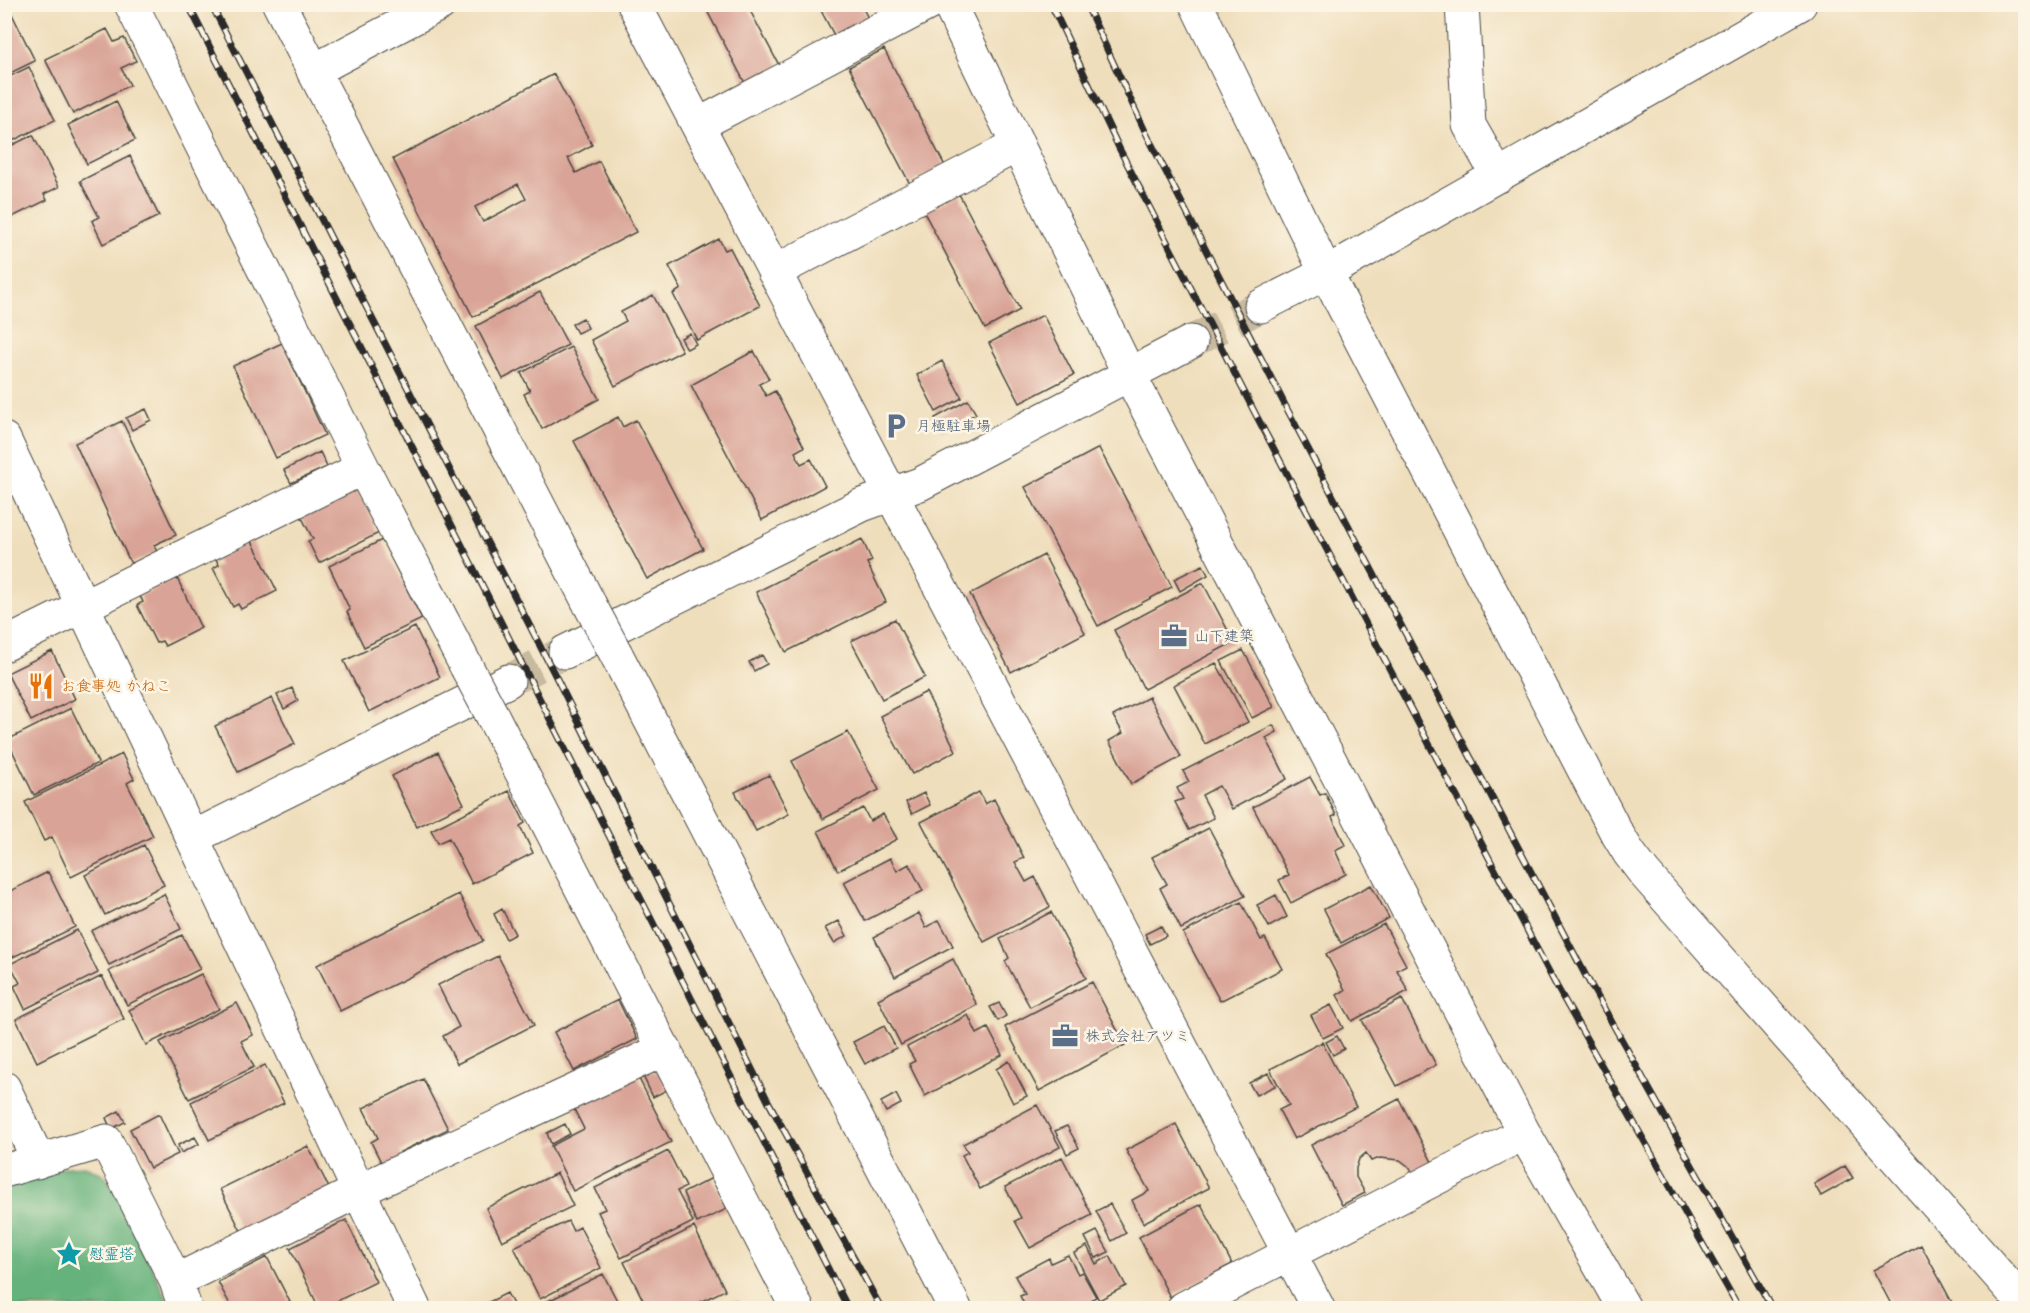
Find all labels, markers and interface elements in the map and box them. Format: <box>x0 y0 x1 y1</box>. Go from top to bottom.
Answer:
parking icon: 月極駐車場 <box>881 411 911 441</box>
place label: 月極駐車場 <box>916 416 991 436</box>
office icon: 山下建築 <box>1159 621 1189 651</box>
place label: 山下建築 <box>1194 626 1254 646</box>
restaurant icon: お食事処 かねこ <box>26 671 56 701</box>
place label: お食事処 かねこ <box>61 676 171 696</box>
office icon: 株式会社アツミ <box>1050 1021 1080 1051</box>
place label: 株式会社アツミ <box>1085 1026 1190 1046</box>
place icon: 慰霊塔 <box>54 1239 84 1269</box>
place label: 慰霊塔 <box>89 1244 134 1264</box>

